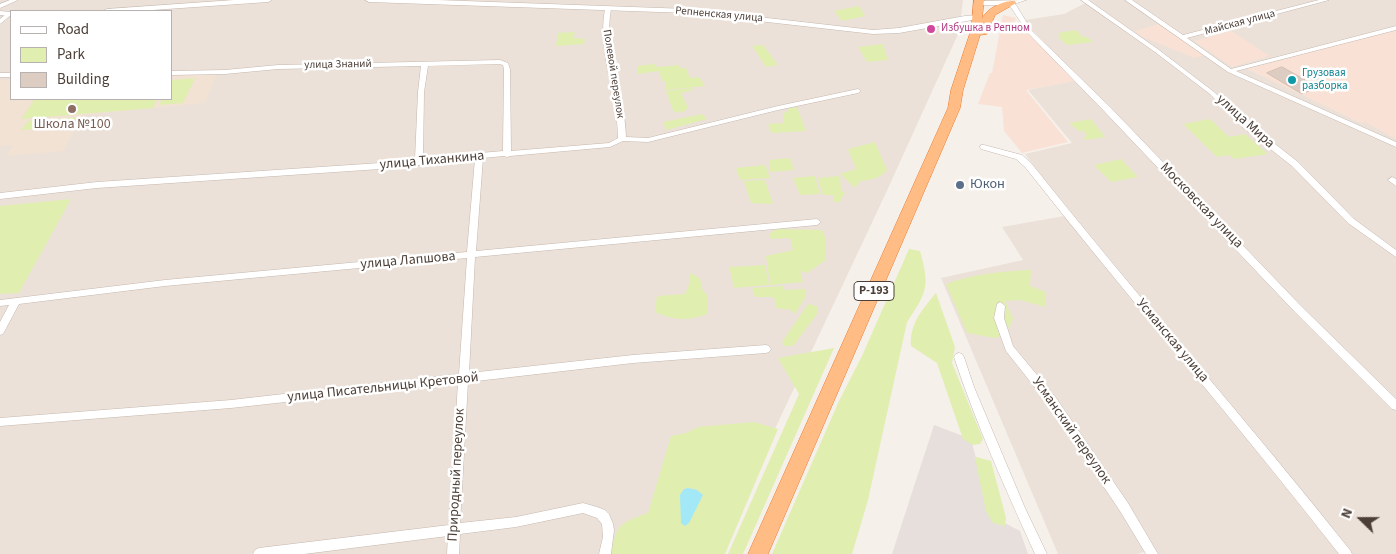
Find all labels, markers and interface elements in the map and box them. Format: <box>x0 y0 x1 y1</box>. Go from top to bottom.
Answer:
street label: Репненская улица <box>675 5 763 25</box>
street label: Майская улица <box>1203 7 1277 39</box>
legend <box>10 10 172 100</box>
text: Road <box>57 19 89 40</box>
place label: Избушка в Репном <box>941 22 1030 36</box>
marker: Избушка в Репном <box>925 23 937 35</box>
street label: Полевой переулок <box>599 29 627 119</box>
text: Park <box>57 44 85 65</box>
street label: улица Знаний <box>304 58 372 72</box>
place label: Грузовая разборка <box>1302 67 1347 93</box>
text: Building <box>57 69 109 90</box>
marker: Грузовая разборка <box>1286 74 1298 86</box>
street label: улица Мира <box>1213 92 1277 152</box>
marker: Школа №100 <box>66 103 78 115</box>
place label: Школа №100 <box>33 117 111 133</box>
street label: улица Тиханкина <box>379 148 485 174</box>
street label: Московская улица <box>1156 160 1246 252</box>
place label: Юкон <box>970 177 1005 193</box>
marker: Юкон <box>954 179 966 191</box>
street label: улица Лапшова <box>360 248 456 274</box>
road number: Р-193 <box>854 282 894 300</box>
street label: Усманская улица <box>1132 296 1212 386</box>
street label: улица Писательницы Кретовой <box>287 370 479 406</box>
street label: Усманский переулок <box>1028 374 1114 488</box>
street label: Природный переулок <box>445 408 469 542</box>
north arrow <box>1336 494 1386 544</box>
text: N <box>1336 505 1358 521</box>

